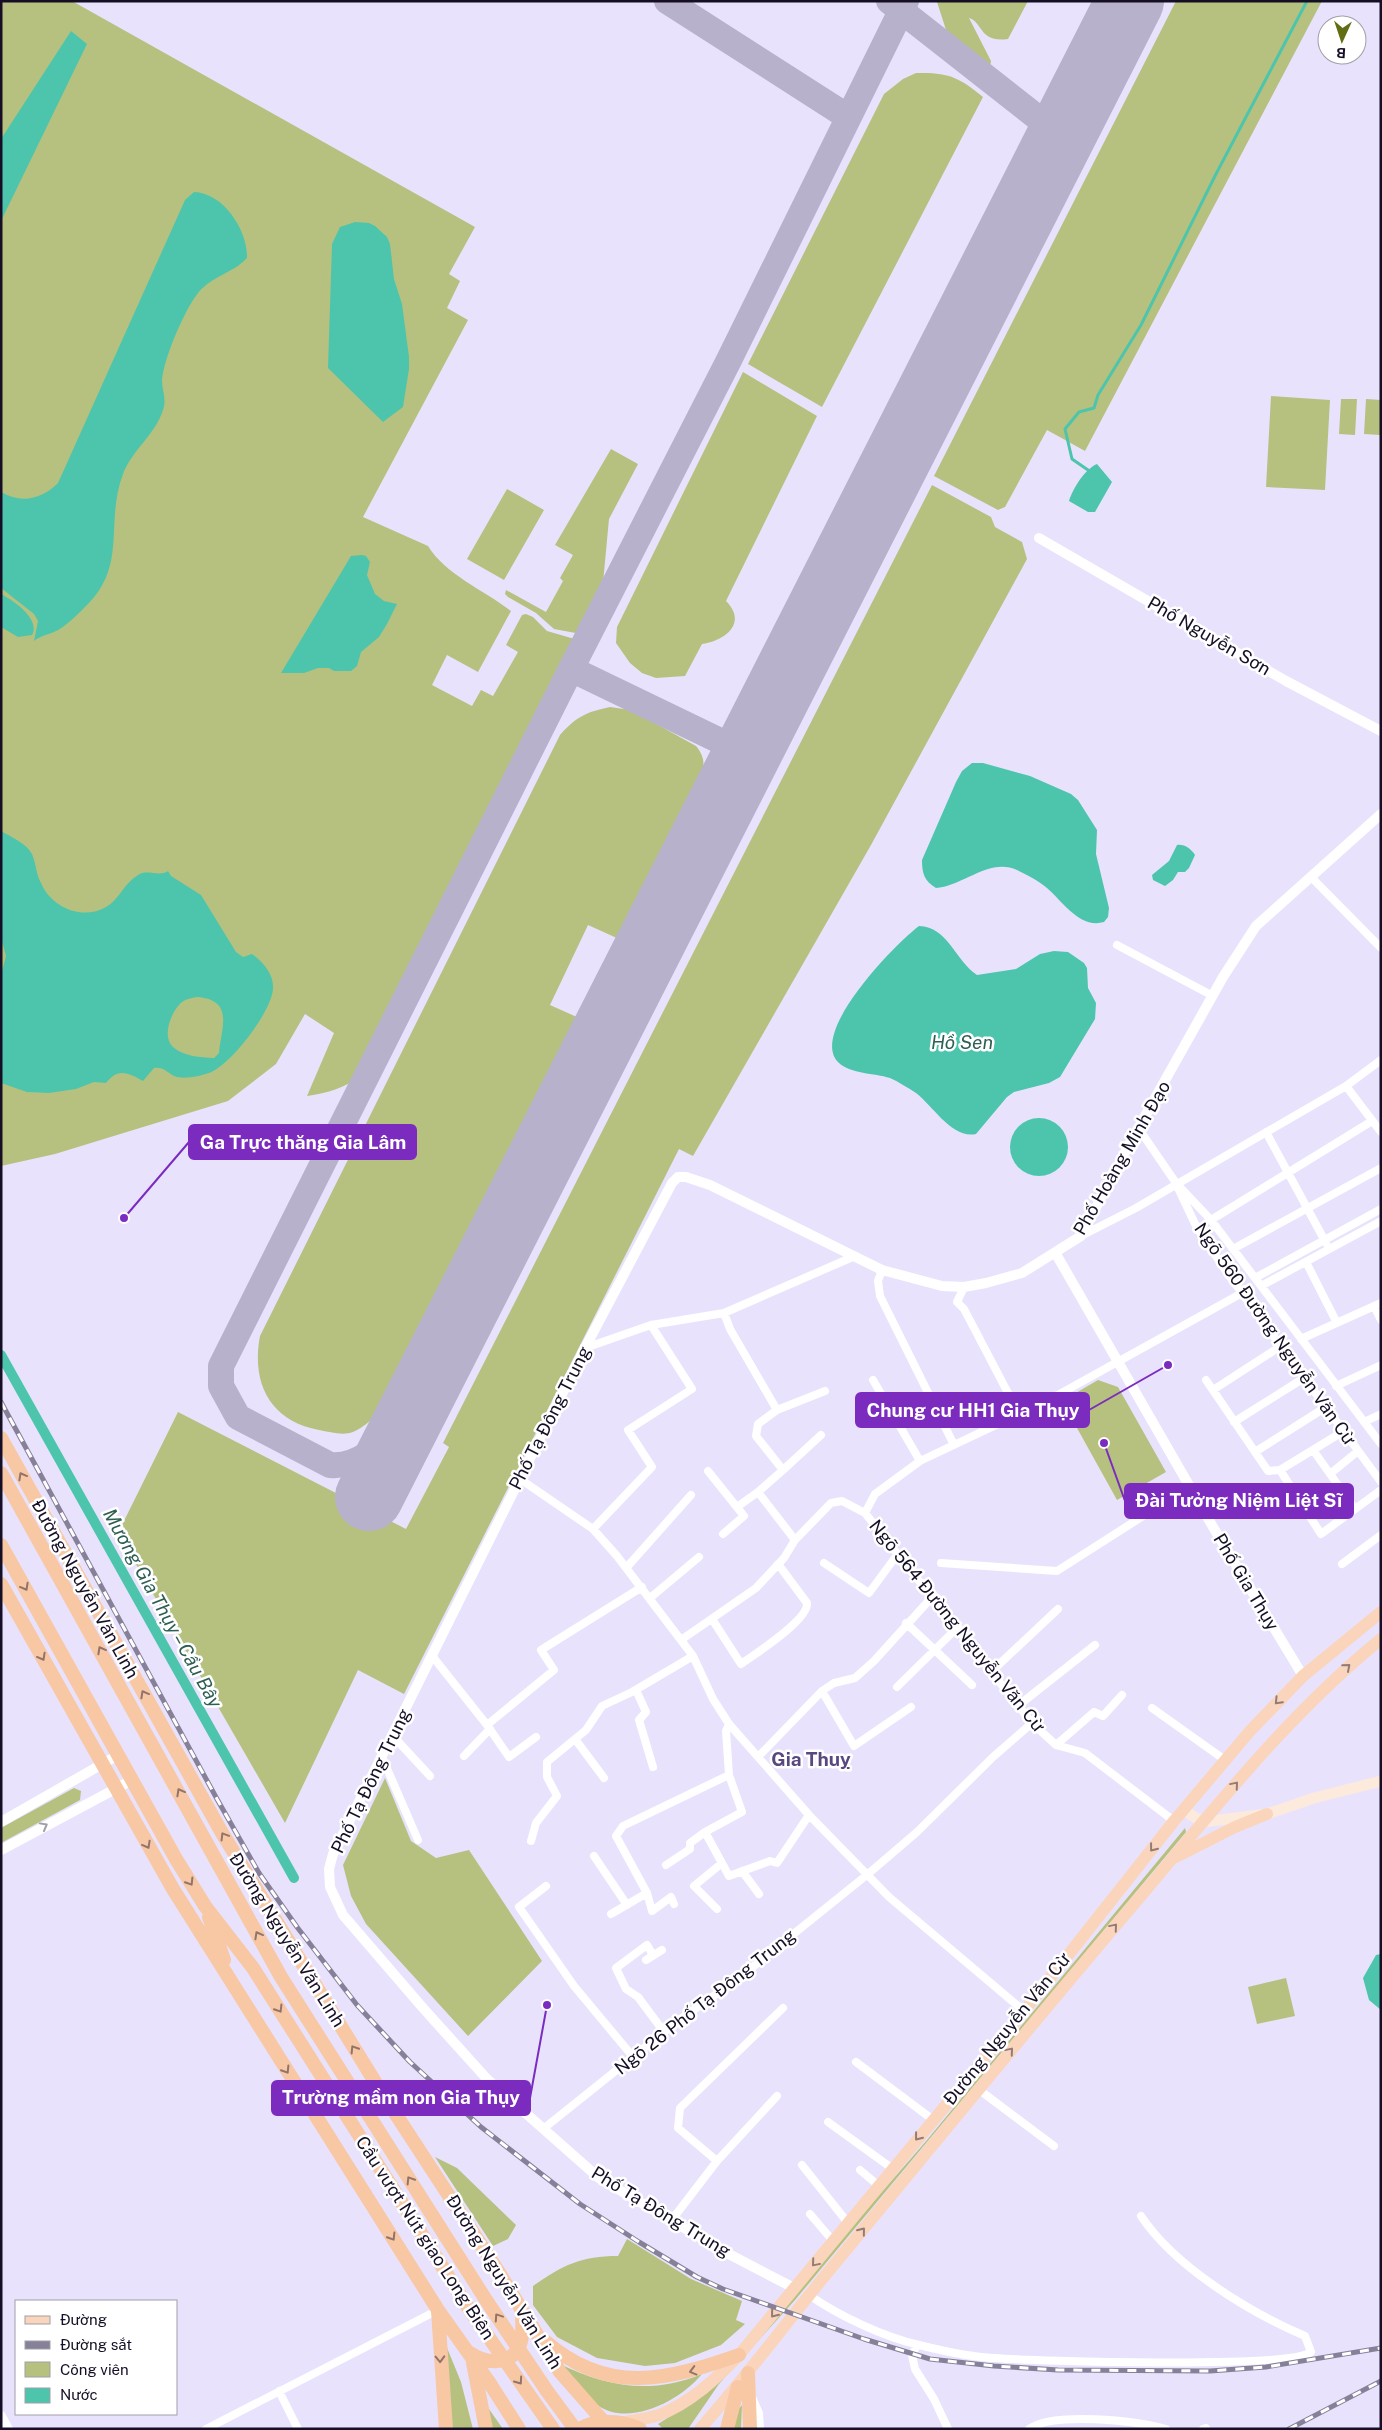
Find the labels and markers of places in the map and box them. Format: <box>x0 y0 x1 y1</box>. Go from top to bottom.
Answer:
callout: Ga Trực thăng Gia Lâm <box>189 1125 416 1159</box>
callout: Chung cư HH1 Gia Thụy <box>856 1393 1089 1427</box>
callout: Đài Tưởng Niệm Liệt Sĩ <box>1125 1484 1353 1518</box>
callout: Trường mầm non Gia Thụy <box>272 2081 530 2115</box>

